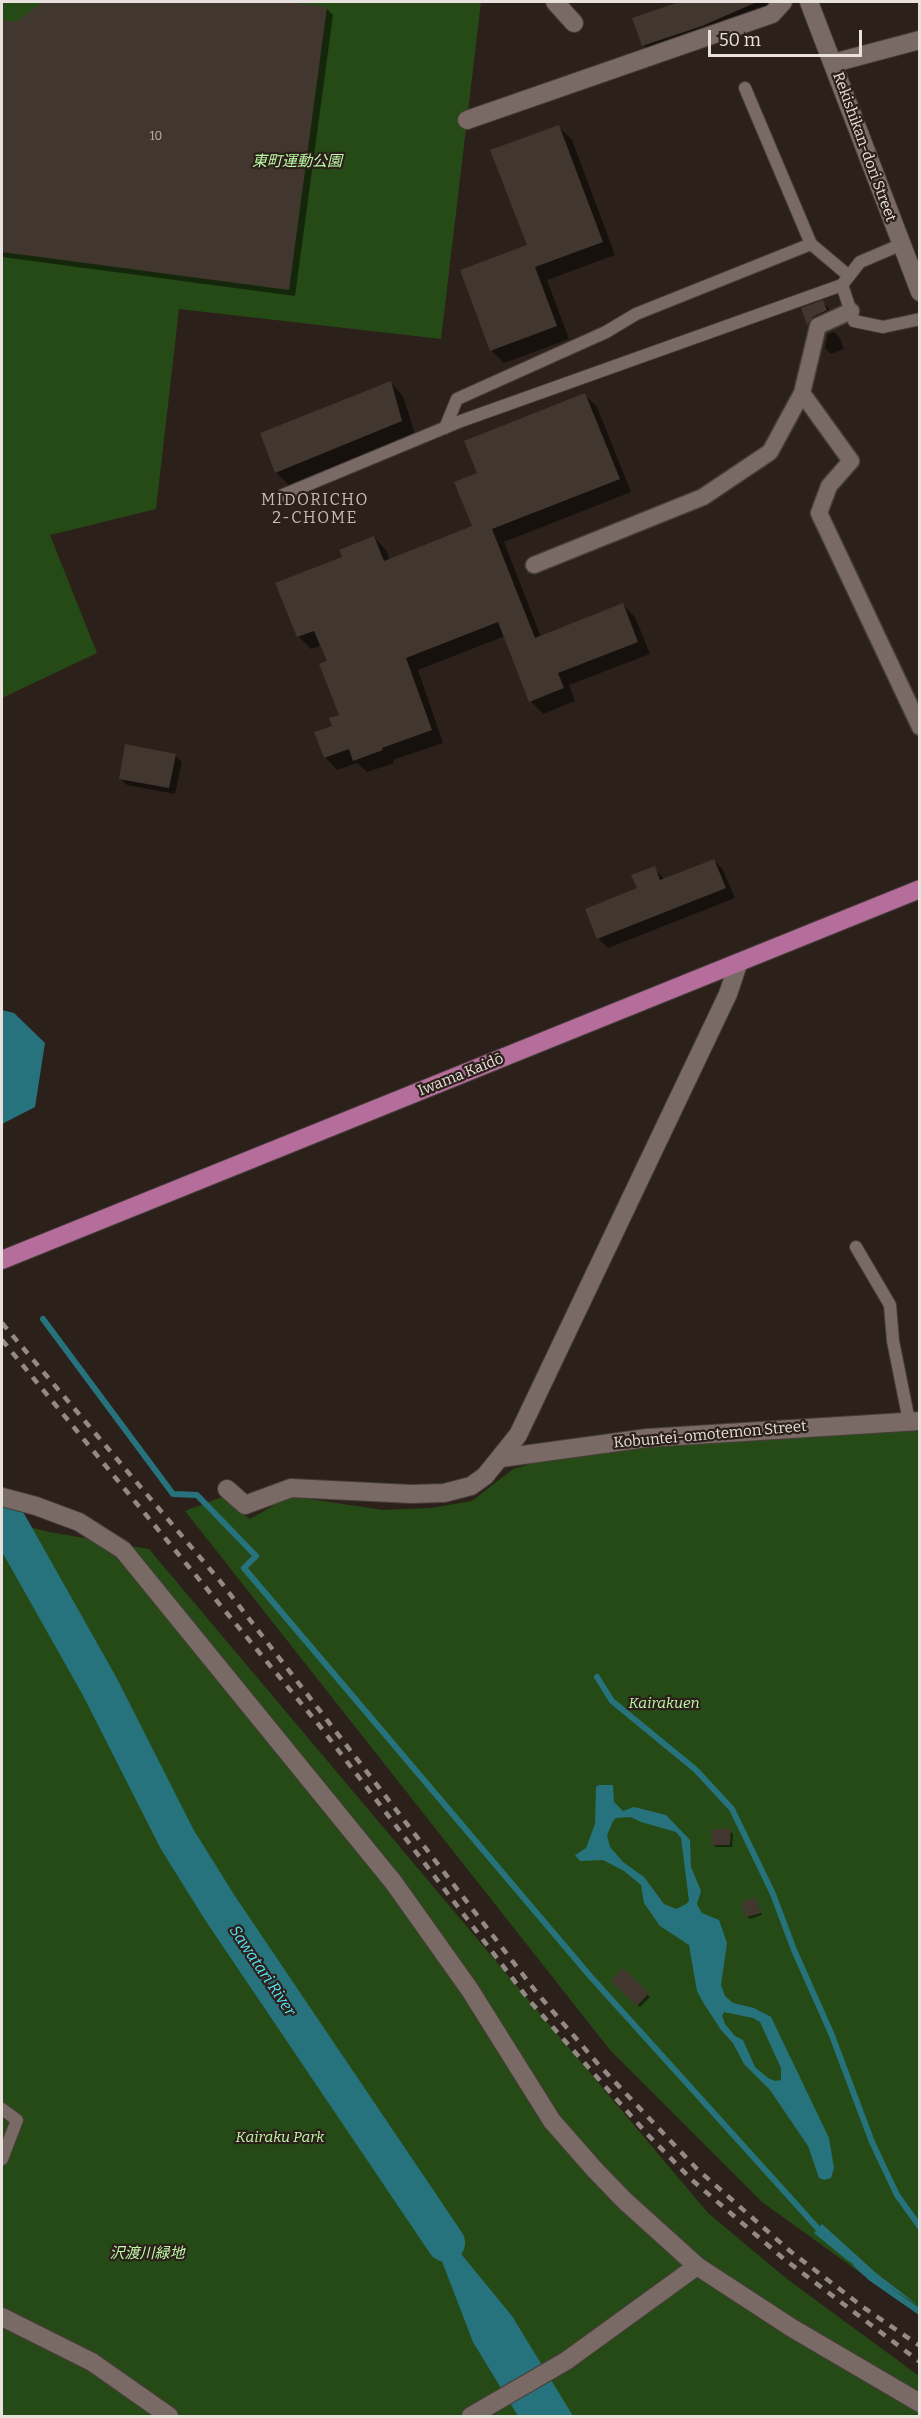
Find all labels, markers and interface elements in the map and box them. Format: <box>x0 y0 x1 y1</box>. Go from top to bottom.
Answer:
scale bar <box>711 18 866 56</box>
text: 50 m <box>719 29 761 51</box>
street label: Rekishikan-dori Street <box>829 70 899 224</box>
house number: 10 <box>150 130 162 144</box>
park label: 東町運動公園 <box>252 153 342 171</box>
district label: MIDORICHO 2-CHOME <box>261 491 369 529</box>
street label: Iwama Kaidō <box>416 1050 506 1100</box>
street label: Kobuntei-omotemon Street <box>613 1418 807 1452</box>
park label: Kairakuen <box>628 1695 700 1713</box>
water label: Sawatari River <box>225 1922 299 2020</box>
park label: Kairaku Park <box>236 2129 324 2147</box>
park label: 沢渡川緑地 <box>110 2245 184 2263</box>

